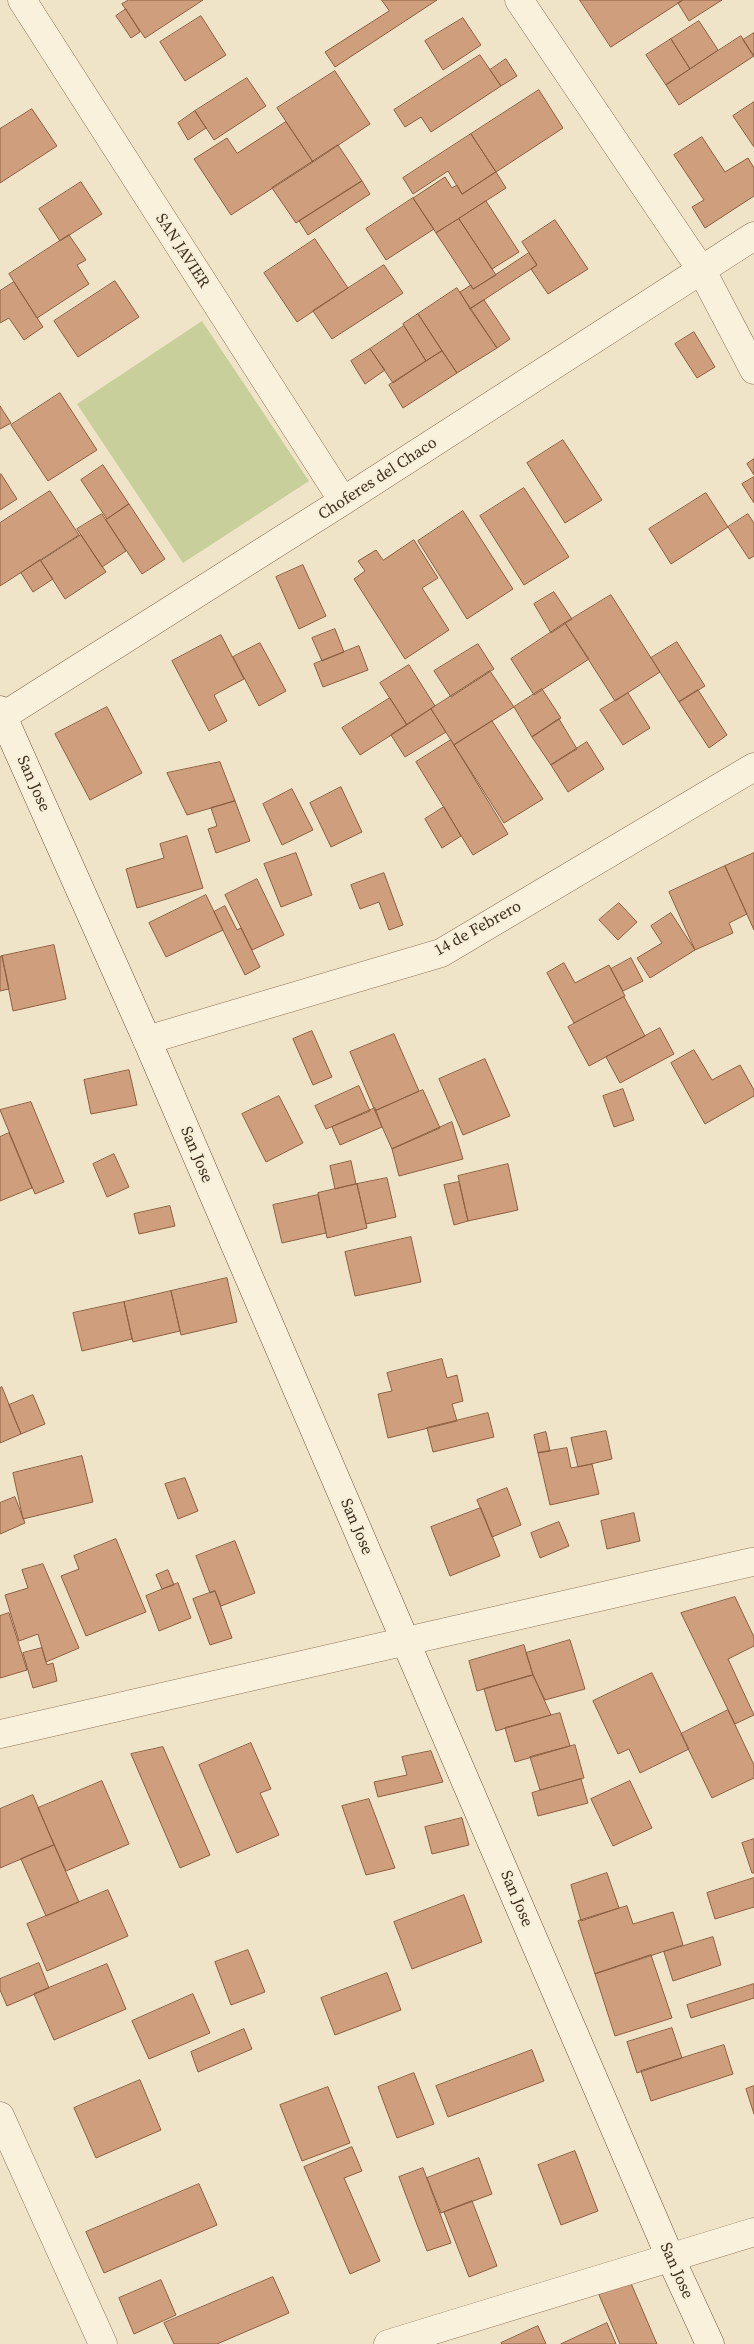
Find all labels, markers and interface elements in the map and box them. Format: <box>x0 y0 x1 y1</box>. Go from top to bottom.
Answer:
street label: SAN JAVIER <box>151 210 213 292</box>
street label: Choferes del Chaco <box>315 433 441 525</box>
street label: San Jose <box>12 753 54 815</box>
street label: 14 de Febrero <box>431 897 525 961</box>
street label: San Jose <box>176 1124 216 1186</box>
street label: San Jose <box>336 1496 376 1558</box>
street label: San Jose <box>496 1868 536 1930</box>
street label: San Jose <box>655 2240 697 2302</box>

